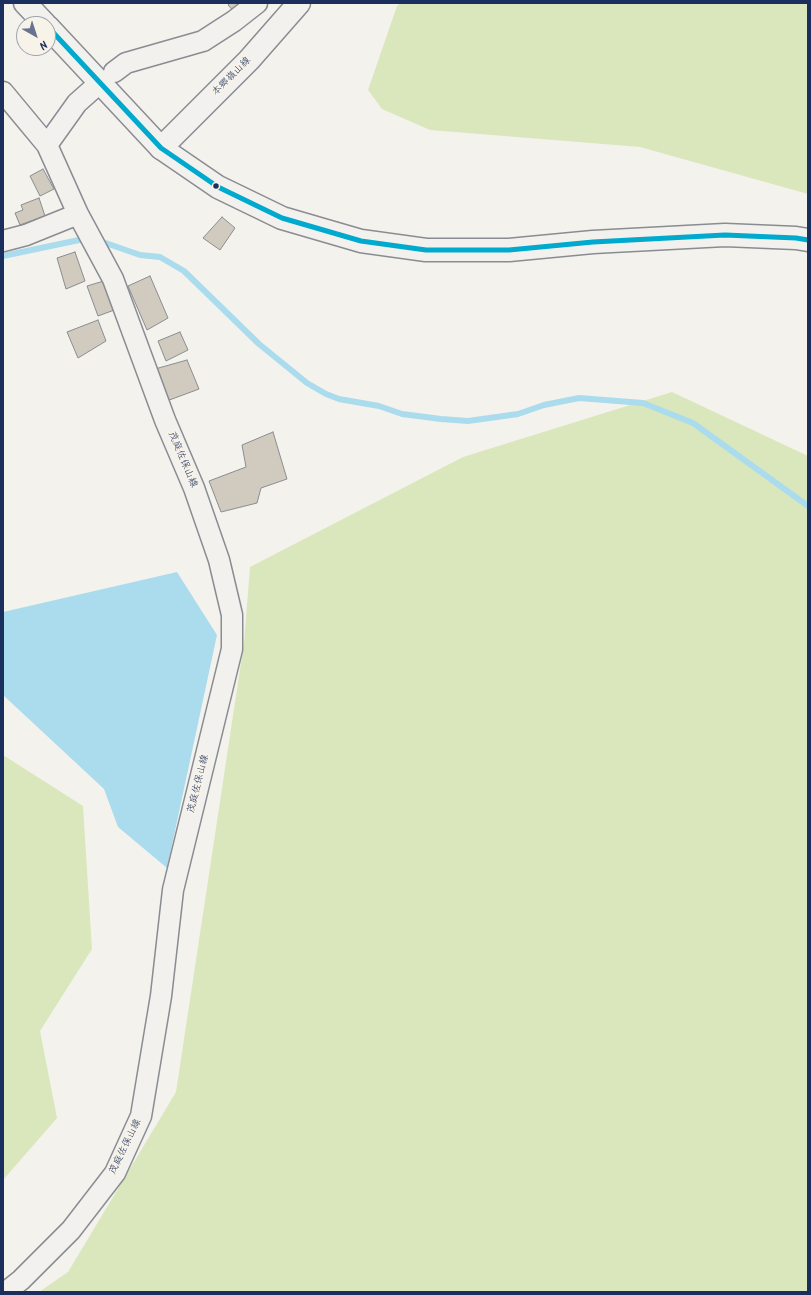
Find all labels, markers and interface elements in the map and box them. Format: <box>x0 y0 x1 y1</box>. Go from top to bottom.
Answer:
north arrow <box>16 16 56 56</box>
text: N <box>35 35 51 54</box>
street label: 本郷嶺山線 <box>210 55 254 99</box>
unlabelled marker <box>211 181 221 191</box>
street label: 茂庭佐保山線 <box>165 430 199 490</box>
street label: 茂庭佐保山線 <box>186 753 212 815</box>
street label: 茂庭佐保山線 <box>107 1117 145 1177</box>

